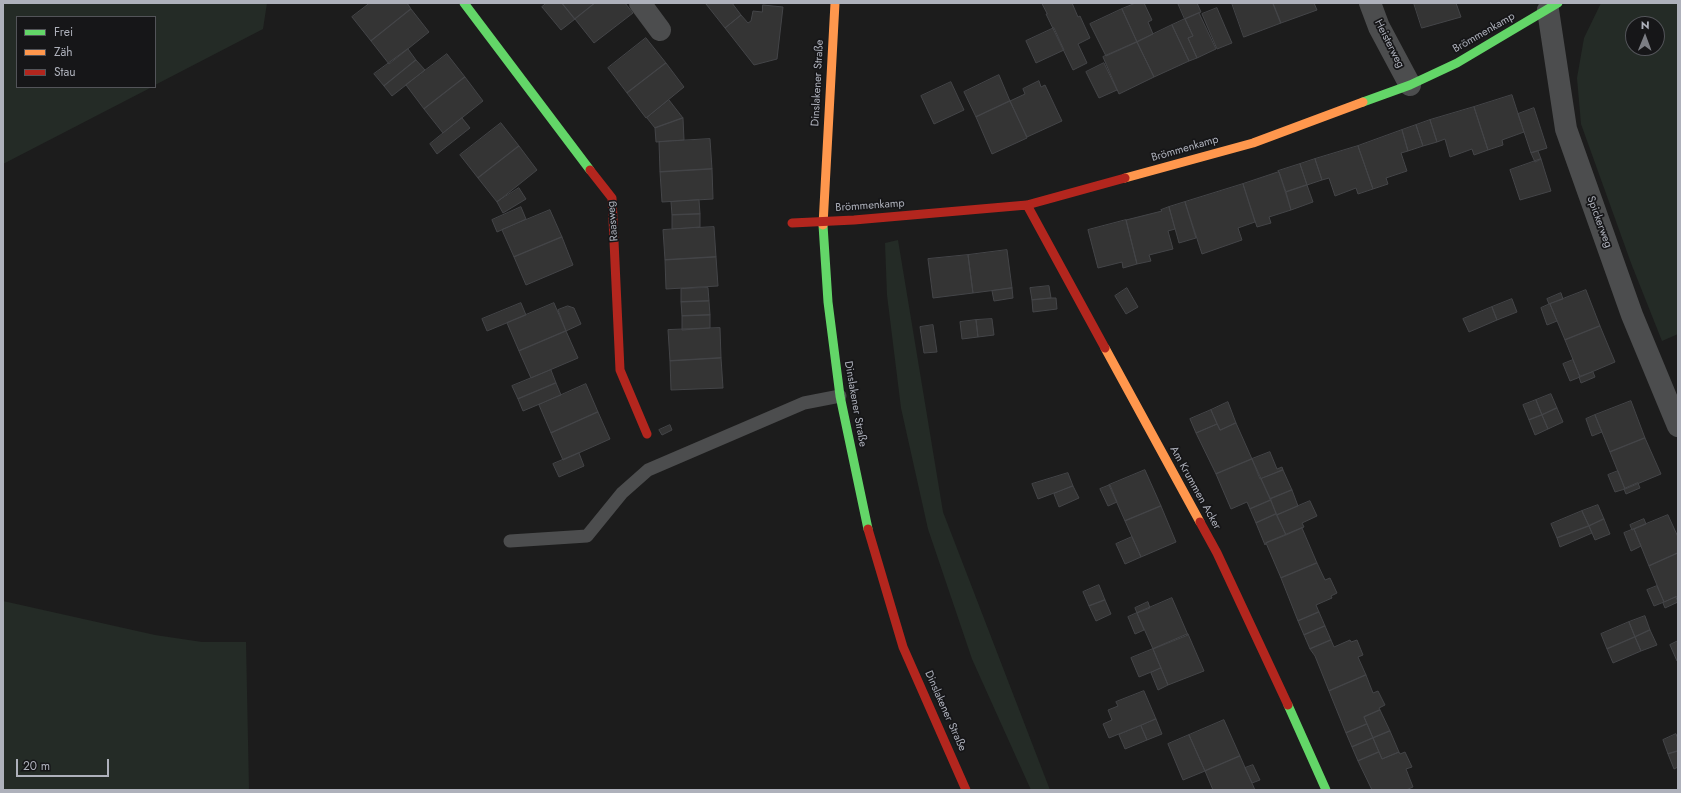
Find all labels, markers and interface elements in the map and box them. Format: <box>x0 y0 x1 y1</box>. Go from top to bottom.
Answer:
street label: Brömmenkamp <box>1451 10 1517 56</box>
legend <box>16 16 156 88</box>
north arrow <box>1625 16 1665 56</box>
text: N <box>1641 17 1650 33</box>
street label: Heisterweg <box>1371 18 1407 70</box>
text: Frei <box>54 23 73 41</box>
street label: Dinslakener Straße <box>809 39 827 127</box>
text: Zäh <box>54 43 73 61</box>
text: Stau <box>54 63 76 81</box>
street label: Brömmenkamp <box>1150 133 1220 165</box>
street label: Spickerweg <box>1584 194 1614 250</box>
street label: Brömmenkamp <box>835 197 905 215</box>
street label: Raasweg <box>605 200 621 242</box>
street label: Dinslakener Straße <box>841 360 869 448</box>
street label: Am Krummen Acker <box>1167 444 1223 532</box>
street label: Dinslakener Straße <box>921 669 969 753</box>
scale bar <box>18 751 111 777</box>
text: 20 m <box>23 757 50 775</box>

